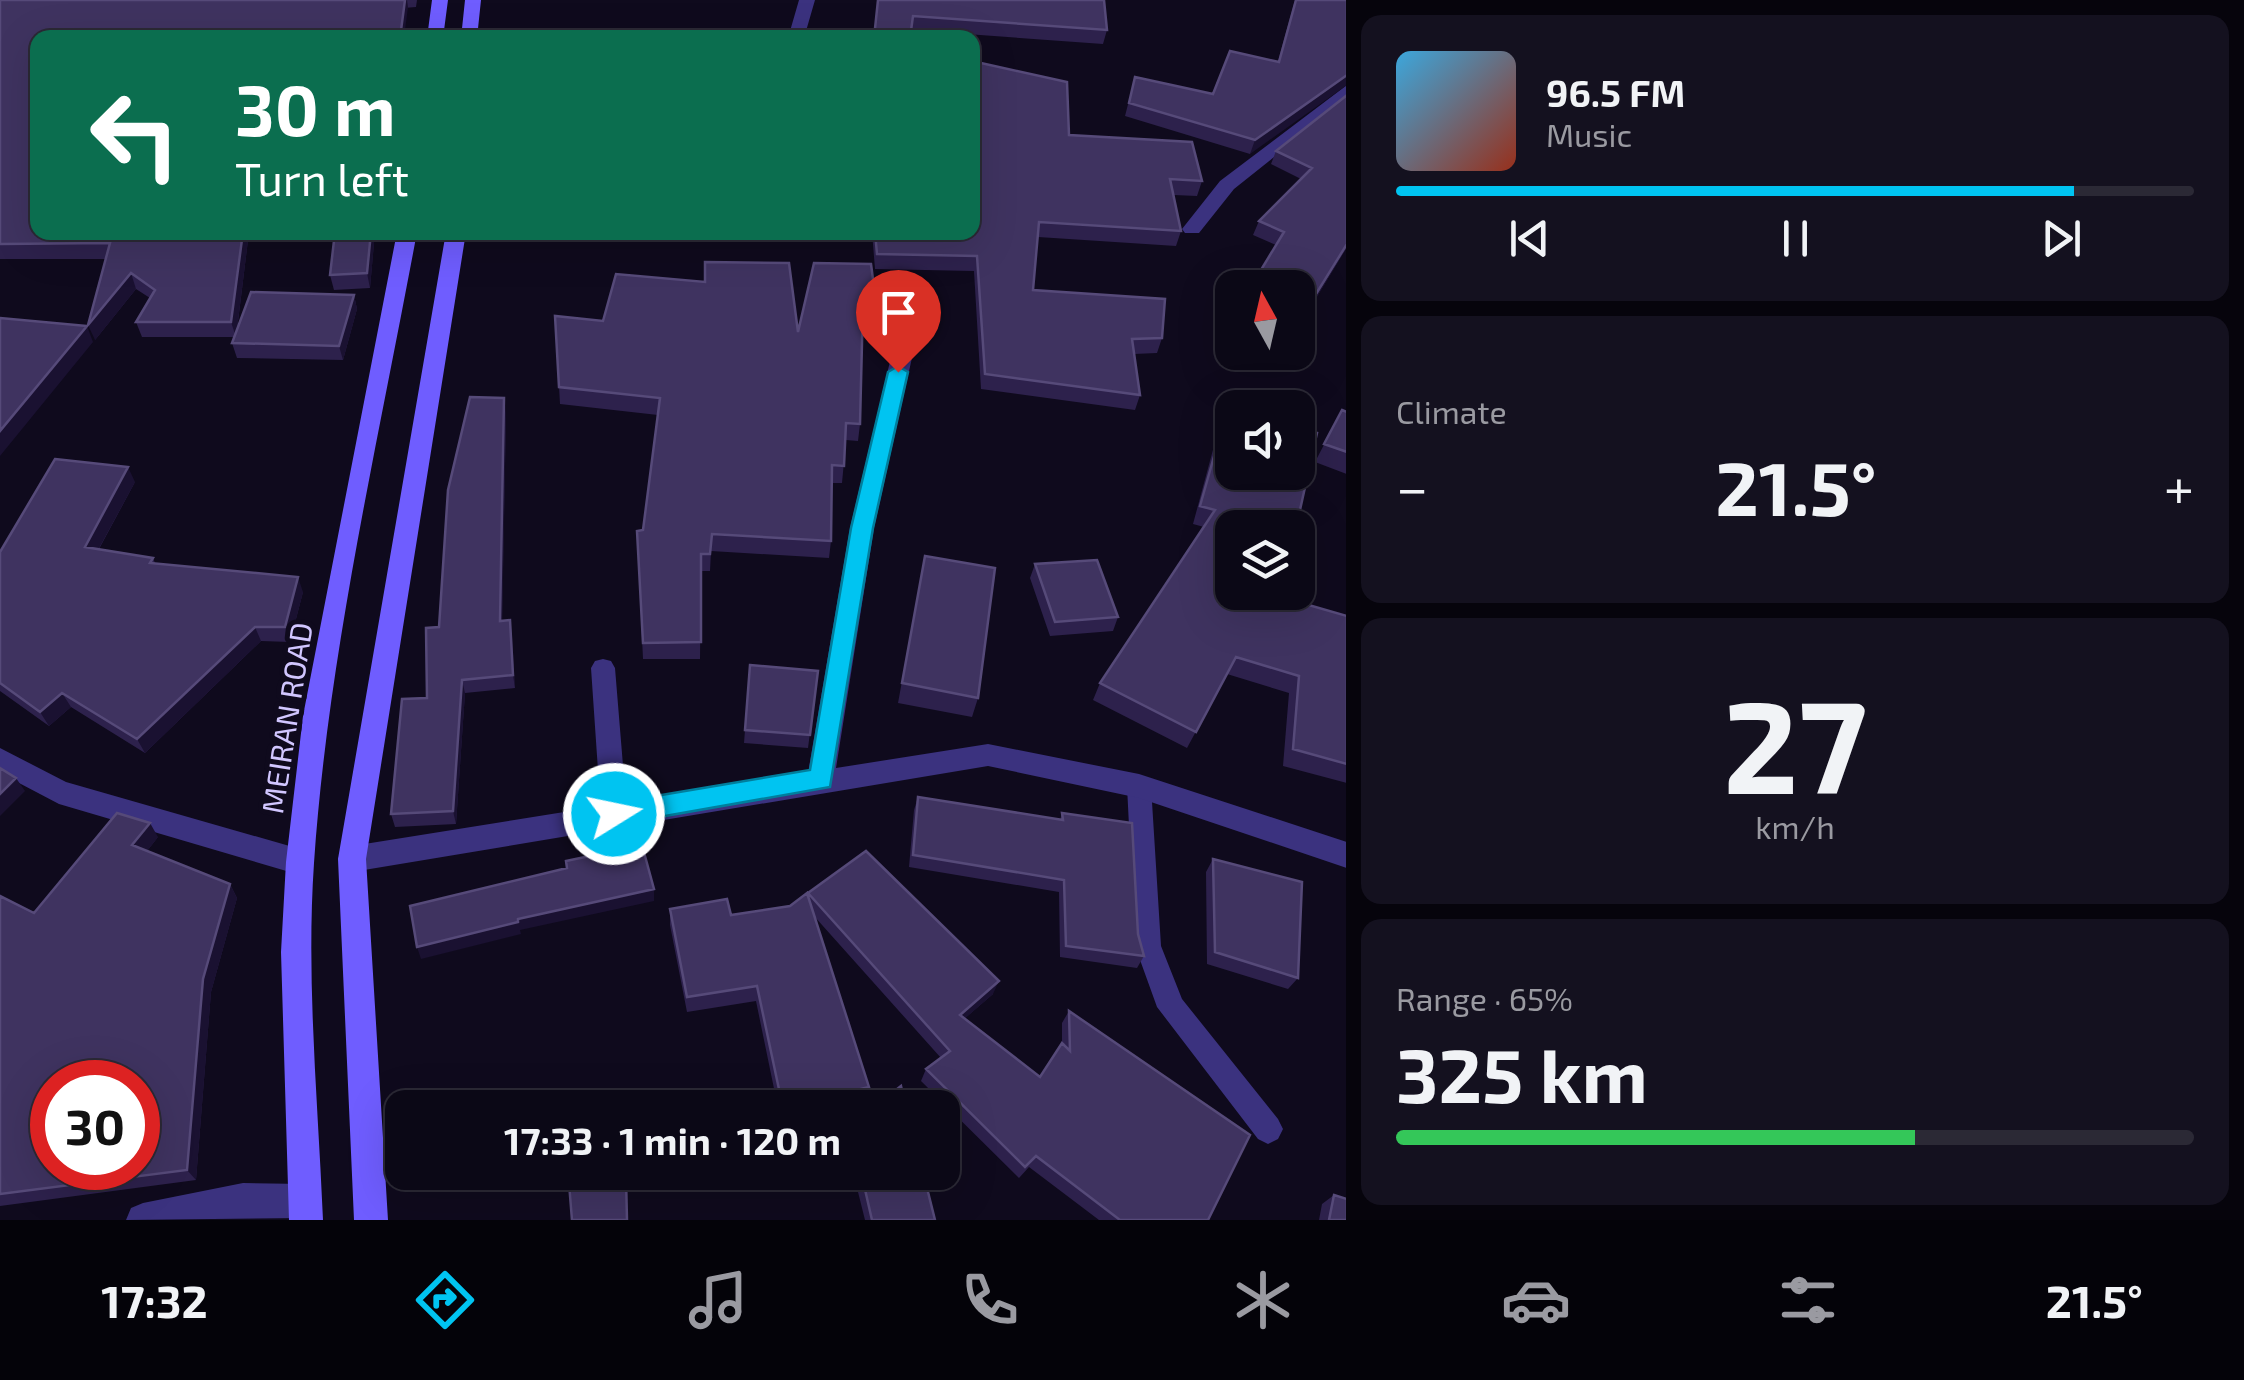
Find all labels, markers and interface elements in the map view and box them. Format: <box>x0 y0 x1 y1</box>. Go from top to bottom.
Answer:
text: 30 m <box>235 66 396 150</box>
text: 96.5 FM <box>1546 69 1685 115</box>
icon: left <box>70 70 200 200</box>
text: Music <box>1546 115 1632 153</box>
text: Turn left <box>235 151 409 205</box>
icon: previous <box>1502 211 1557 266</box>
icon: pause <box>1768 211 1823 266</box>
icon: next <box>2034 211 2089 266</box>
pin <box>856 270 941 373</box>
north arrow <box>1215 270 1315 370</box>
map controls <box>1215 270 1315 610</box>
icon: arrive <box>871 285 926 340</box>
button: sound <box>1215 390 1315 490</box>
text: Climate <box>1396 392 1507 430</box>
text: 21.5° <box>1715 441 1877 531</box>
text: − <box>1396 453 1428 519</box>
text: + <box>2164 453 2194 519</box>
button: layers <box>1215 510 1315 610</box>
street label: MEIRAN ROAD <box>253 620 319 816</box>
text: 27 <box>1723 664 1867 820</box>
position arrow <box>562 762 666 866</box>
text: km/h <box>1755 807 1835 845</box>
text: Range · 65% <box>1396 979 1573 1017</box>
text: 325 km <box>1396 1028 1648 1118</box>
speed limit sign: 30 <box>30 1060 160 1190</box>
text: 17:33 · 1 min · 120 m <box>504 1117 841 1163</box>
icon: directions <box>410 1265 480 1335</box>
icon: music <box>683 1265 753 1335</box>
icon: phone <box>955 1265 1025 1335</box>
icon: climate <box>1228 1265 1298 1335</box>
icon: car <box>1501 1265 1571 1335</box>
icon: filters <box>1773 1265 1843 1335</box>
text: 17:32 <box>101 1273 208 1327</box>
text: 21.5° <box>2046 1273 2143 1327</box>

